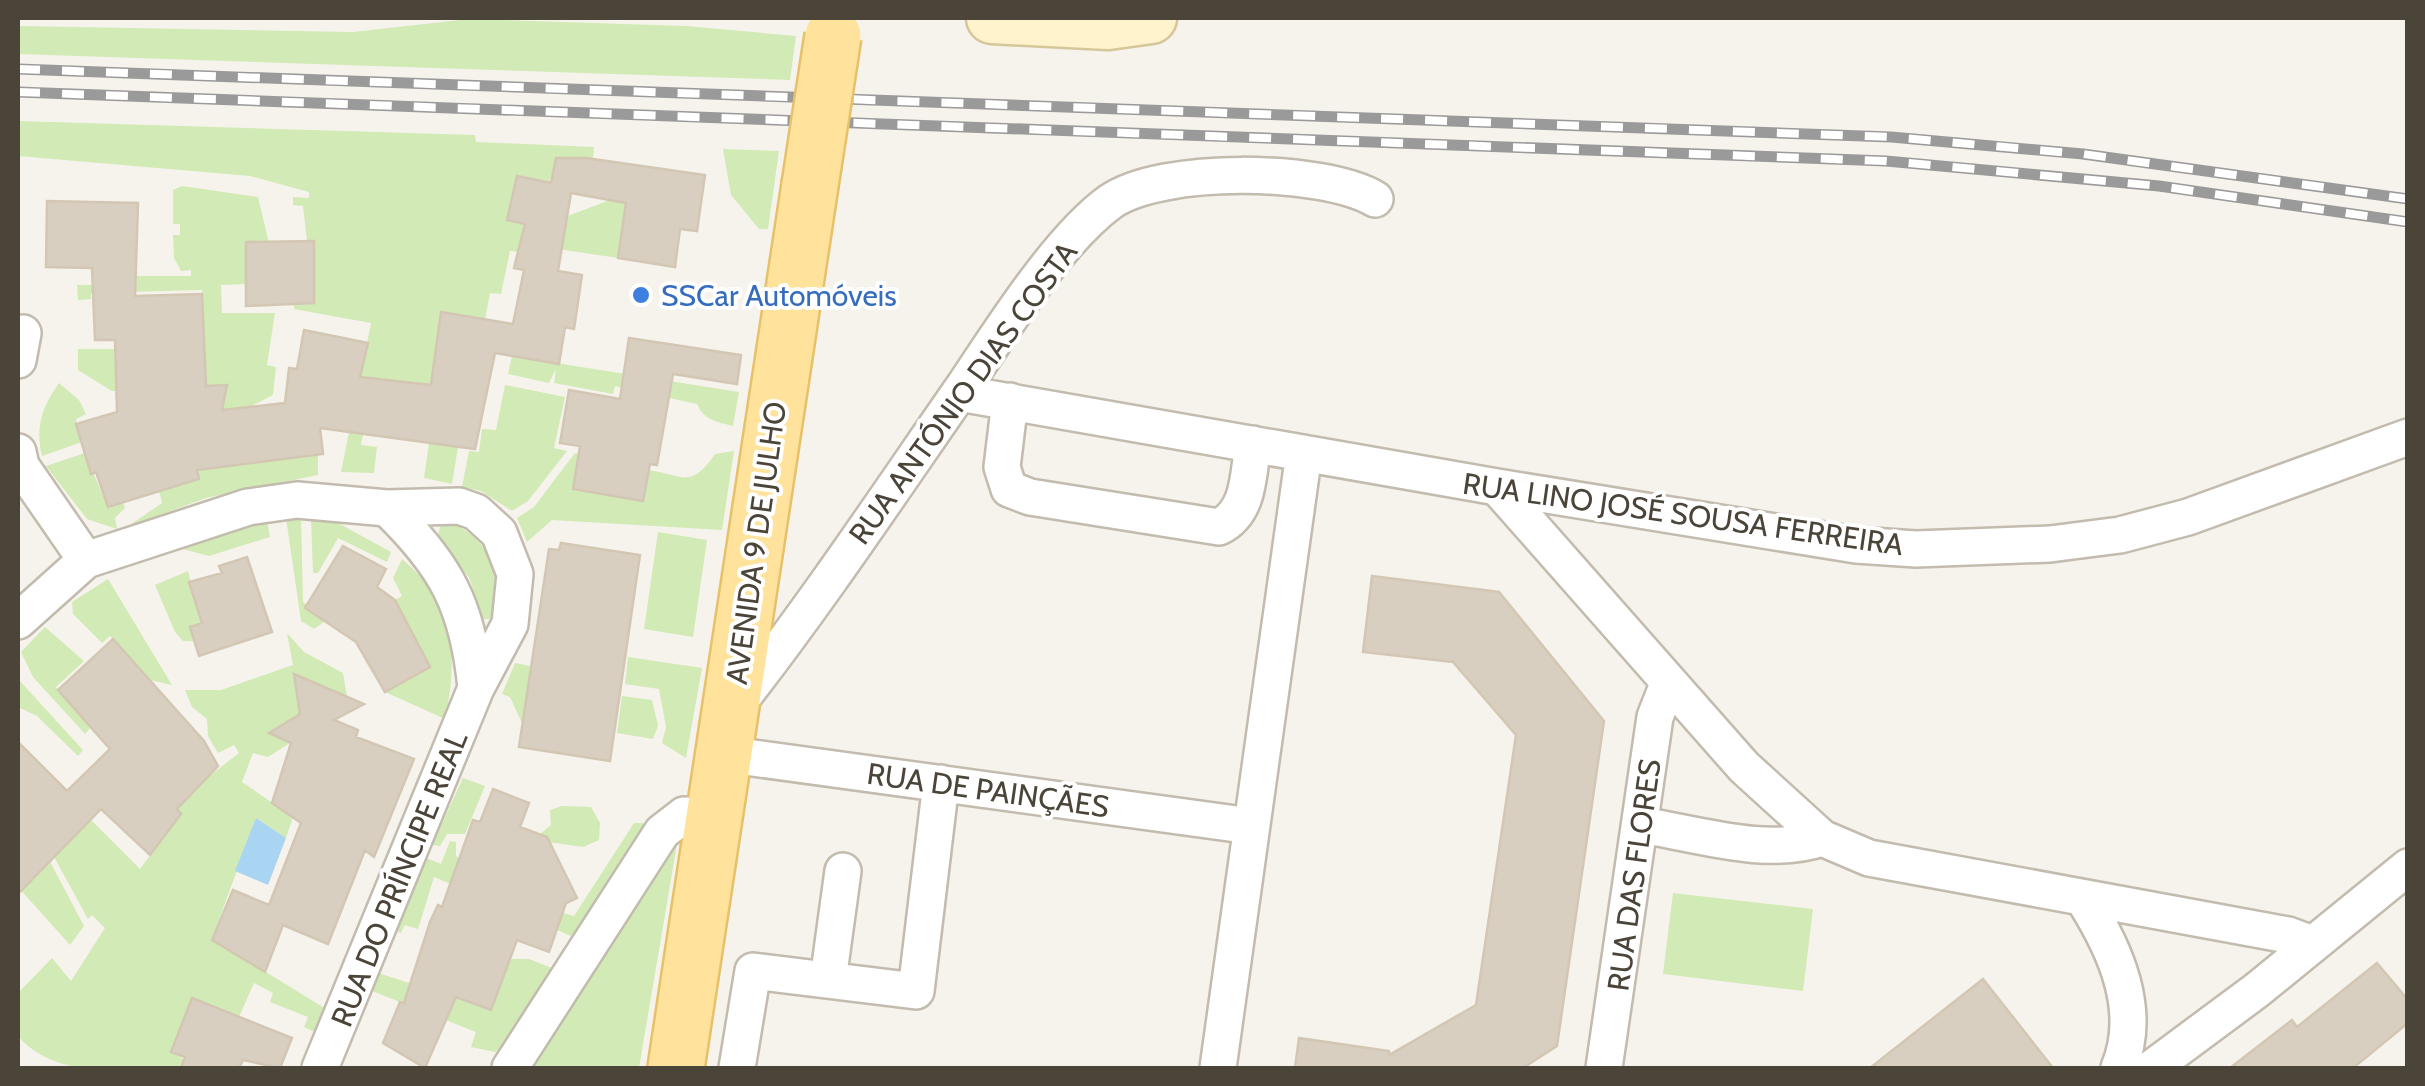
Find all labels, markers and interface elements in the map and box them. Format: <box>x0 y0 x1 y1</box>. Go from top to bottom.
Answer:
street label: RUA ANTÓNIO DIAS COSTA <box>841 234 1086 551</box>
place label: SSCar Automóveis <box>661 277 897 314</box>
marker: SSCar Automóveis <box>630 284 652 306</box>
street label: AVENIDA 9 DE JULHO <box>718 399 794 687</box>
street label: RUA LINO JOSÉ SOUSA FERREIRA <box>1460 465 1906 563</box>
street label: RUA DO PRÍNCIPE REAL <box>323 726 475 1032</box>
street label: RUA DE PAINÇÃES <box>865 755 1111 825</box>
street label: RUA DAS FLORES <box>1599 757 1669 993</box>

